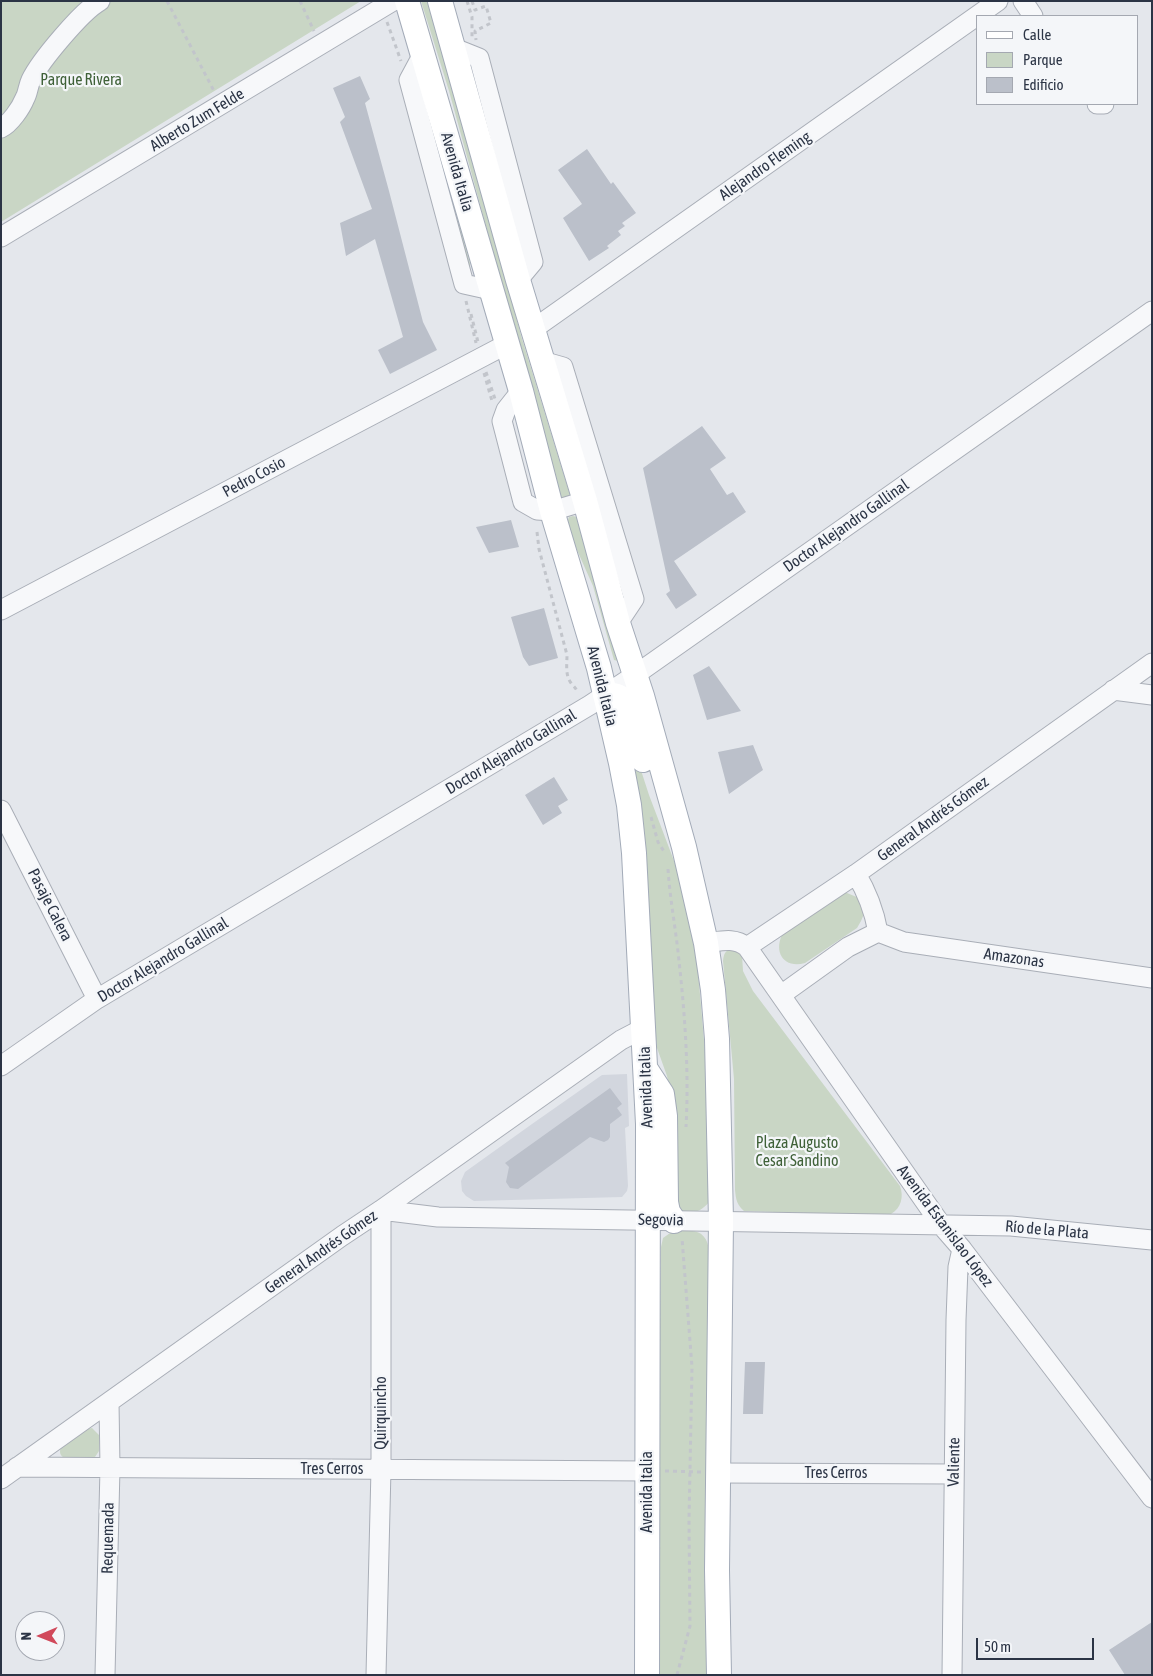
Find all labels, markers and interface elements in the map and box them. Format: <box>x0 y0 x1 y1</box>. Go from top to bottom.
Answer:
legend <box>976 15 1138 105</box>
text: Calle <box>1023 26 1051 43</box>
text: Parque <box>1023 51 1063 68</box>
park label: Parque Rivera <box>40 70 122 90</box>
text: Edificio <box>1023 76 1064 93</box>
street label: Alberto Zum Felde <box>146 84 248 156</box>
street label: Alejandro Fleming <box>715 127 815 205</box>
street label: Avenida Italia <box>437 130 477 214</box>
street label: Pedro Cosio <box>219 452 289 502</box>
street label: Doctor Alejandro Gallinal <box>780 475 912 577</box>
street label: Avenida Italia <box>583 644 621 728</box>
street label: Doctor Alejandro Gallinal <box>442 705 580 799</box>
street label: General Andrés Gómez <box>874 772 992 866</box>
street label: Pasaje Calera <box>24 865 76 945</box>
street label: Doctor Alejandro Gallinal <box>94 913 232 1007</box>
street label: Amazonas <box>983 944 1045 972</box>
street label: Avenida Italia <box>635 1046 657 1128</box>
park label: Plaza Augusto Cesar Sandino <box>756 1133 838 1171</box>
street label: Avenida Estanislao López <box>893 1161 997 1291</box>
street label: General Andrés Gómez <box>261 1206 381 1298</box>
street label: Segovia <box>638 1210 684 1230</box>
street label: Río de la Plata <box>1004 1217 1090 1243</box>
street label: Quirquincho <box>371 1376 391 1450</box>
street label: Valiente <box>944 1437 964 1487</box>
street label: Avenida Italia <box>637 1451 657 1533</box>
street label: Tres Cerros <box>301 1459 363 1479</box>
street label: Tres Cerros <box>805 1463 867 1483</box>
street label: Requemada <box>98 1502 118 1574</box>
north arrow <box>15 1611 65 1661</box>
scale bar <box>978 1628 1096 1660</box>
text: N <box>18 1632 34 1641</box>
text: 50 m <box>984 1638 1011 1655</box>

